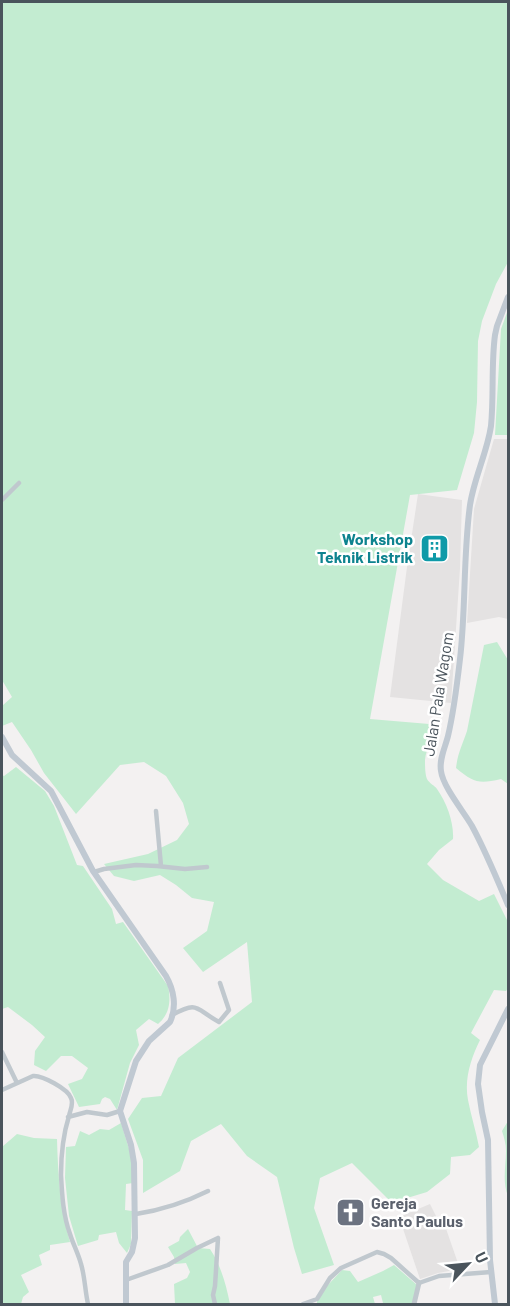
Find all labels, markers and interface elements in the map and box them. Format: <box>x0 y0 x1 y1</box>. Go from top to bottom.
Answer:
place label: Workshop Teknik Listrik <box>317 529 413 566</box>
building icon: Workshop Teknik Listrik <box>418 532 450 564</box>
street label: Jalan Pala Wagom <box>418 630 457 757</box>
place label: Gereja Santo Paulus <box>371 1193 463 1230</box>
church icon: Gereja Santo Paulus <box>334 1196 366 1228</box>
north arrow <box>438 1234 498 1294</box>
text: U <box>471 1249 493 1266</box>

